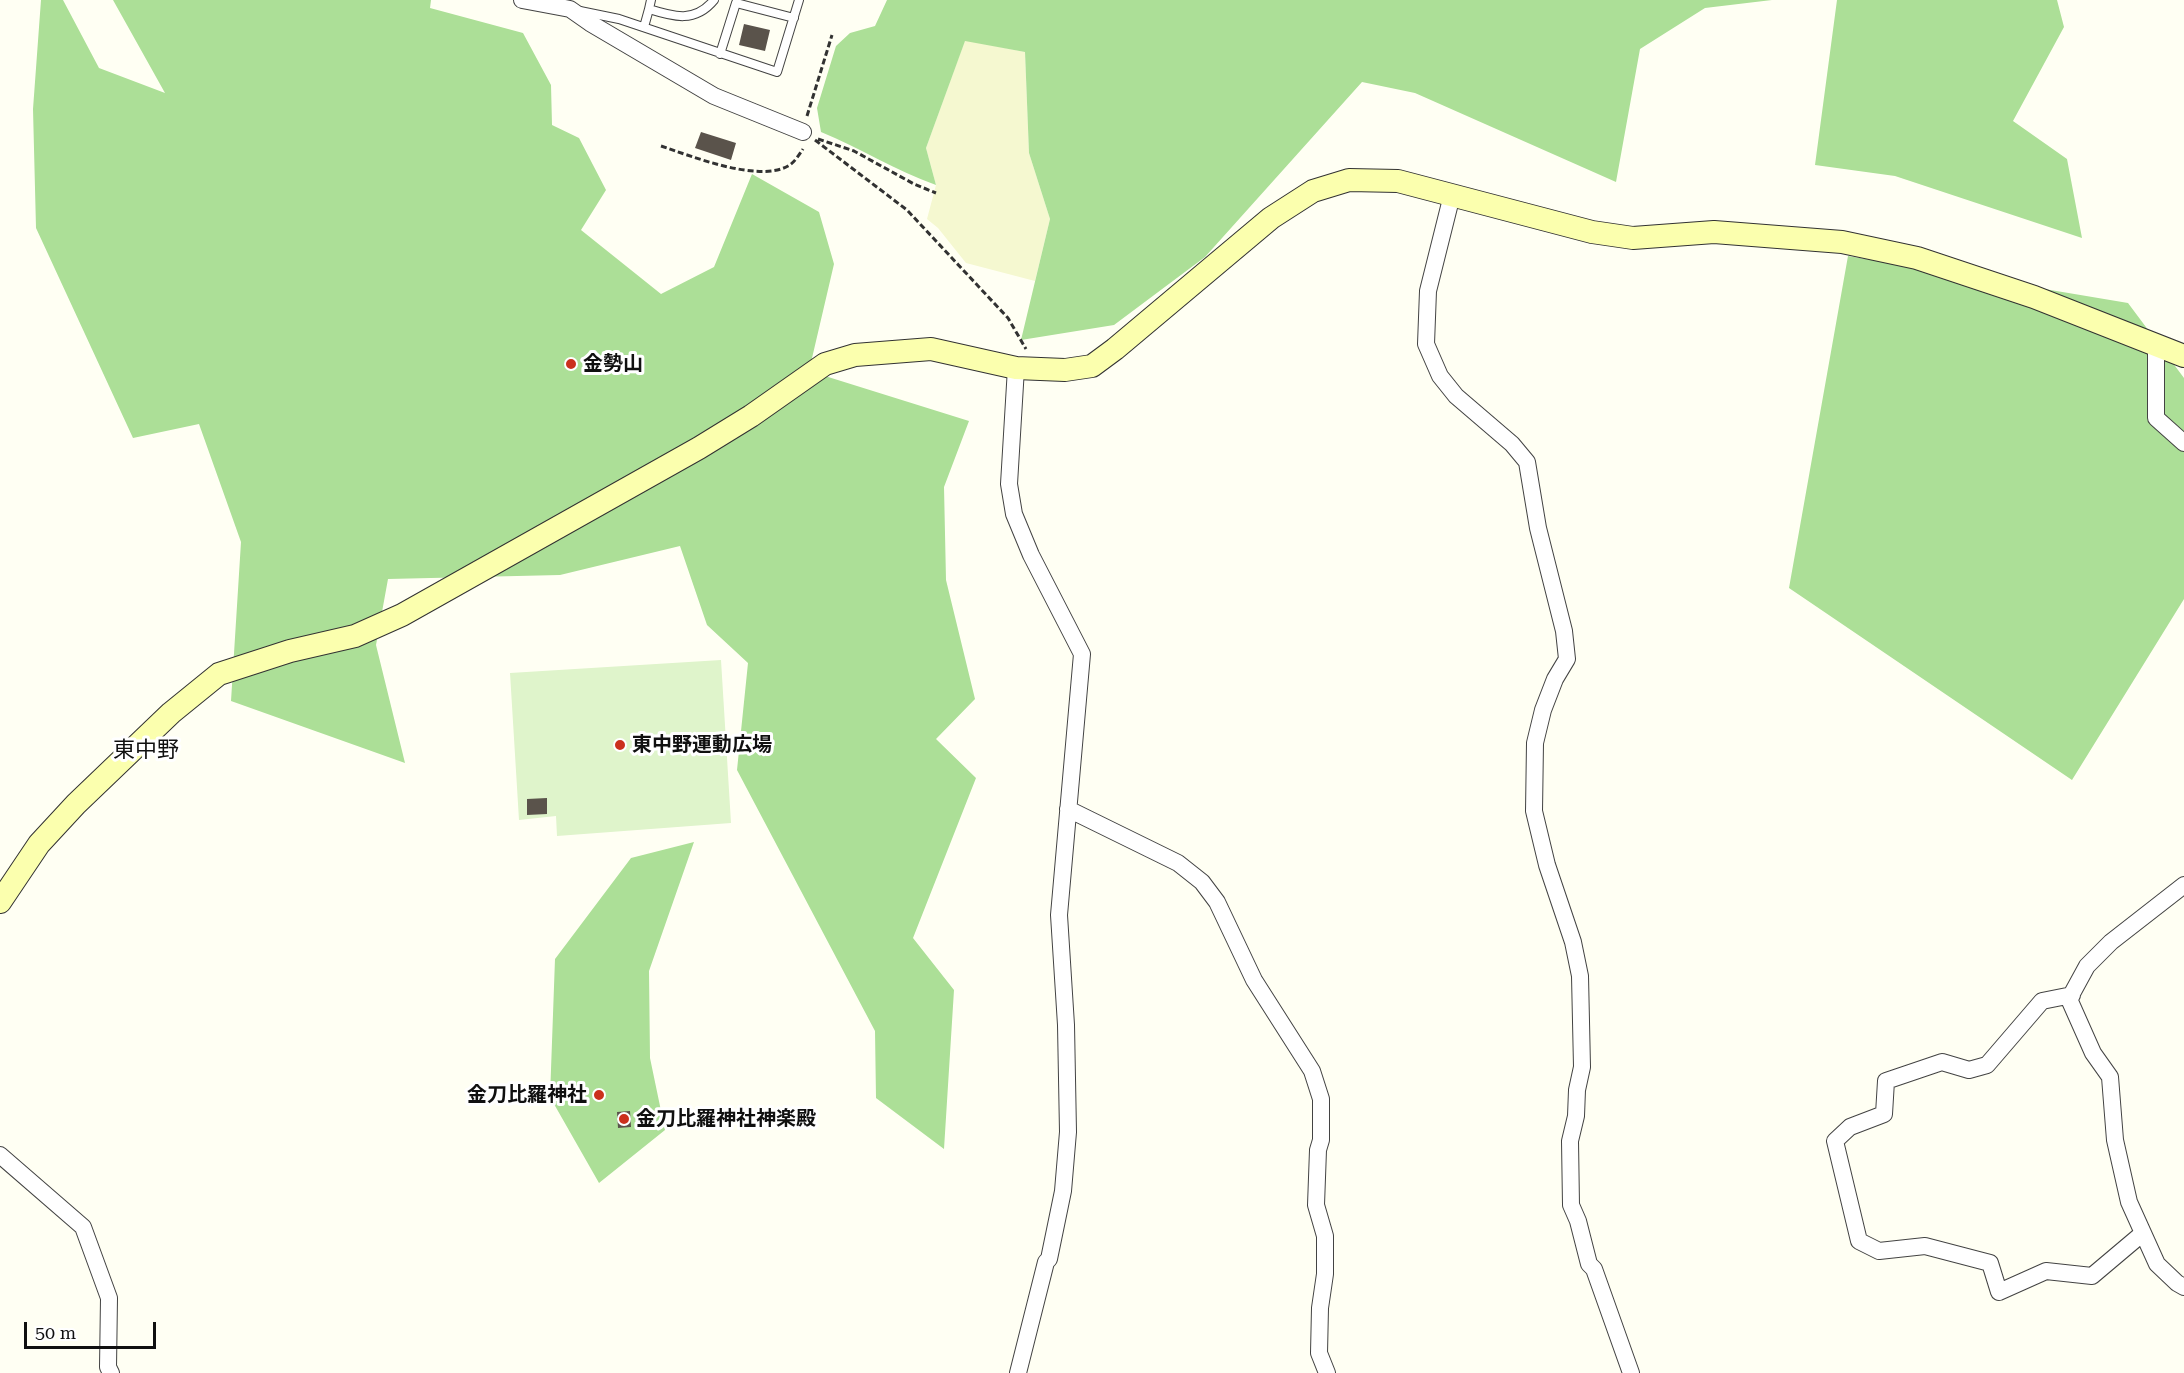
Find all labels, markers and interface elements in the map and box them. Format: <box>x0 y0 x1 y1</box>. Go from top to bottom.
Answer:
place label: 金勢山 <box>583 352 643 376</box>
marker: 金勢山 <box>564 357 578 371</box>
place label: 東中野運動広場 <box>632 733 772 757</box>
district label: 東中野 <box>113 738 179 764</box>
marker: 東中野運動広場 <box>613 738 627 752</box>
place label: 金刀比羅神社 <box>467 1083 587 1107</box>
marker: 金刀比羅神社 <box>592 1088 606 1102</box>
place label: 金刀比羅神社神楽殿 <box>636 1107 816 1131</box>
marker: 金刀比羅神社神楽殿 <box>617 1112 631 1126</box>
scale bar <box>27 1310 159 1348</box>
text: 50 m <box>35 1322 76 1343</box>

